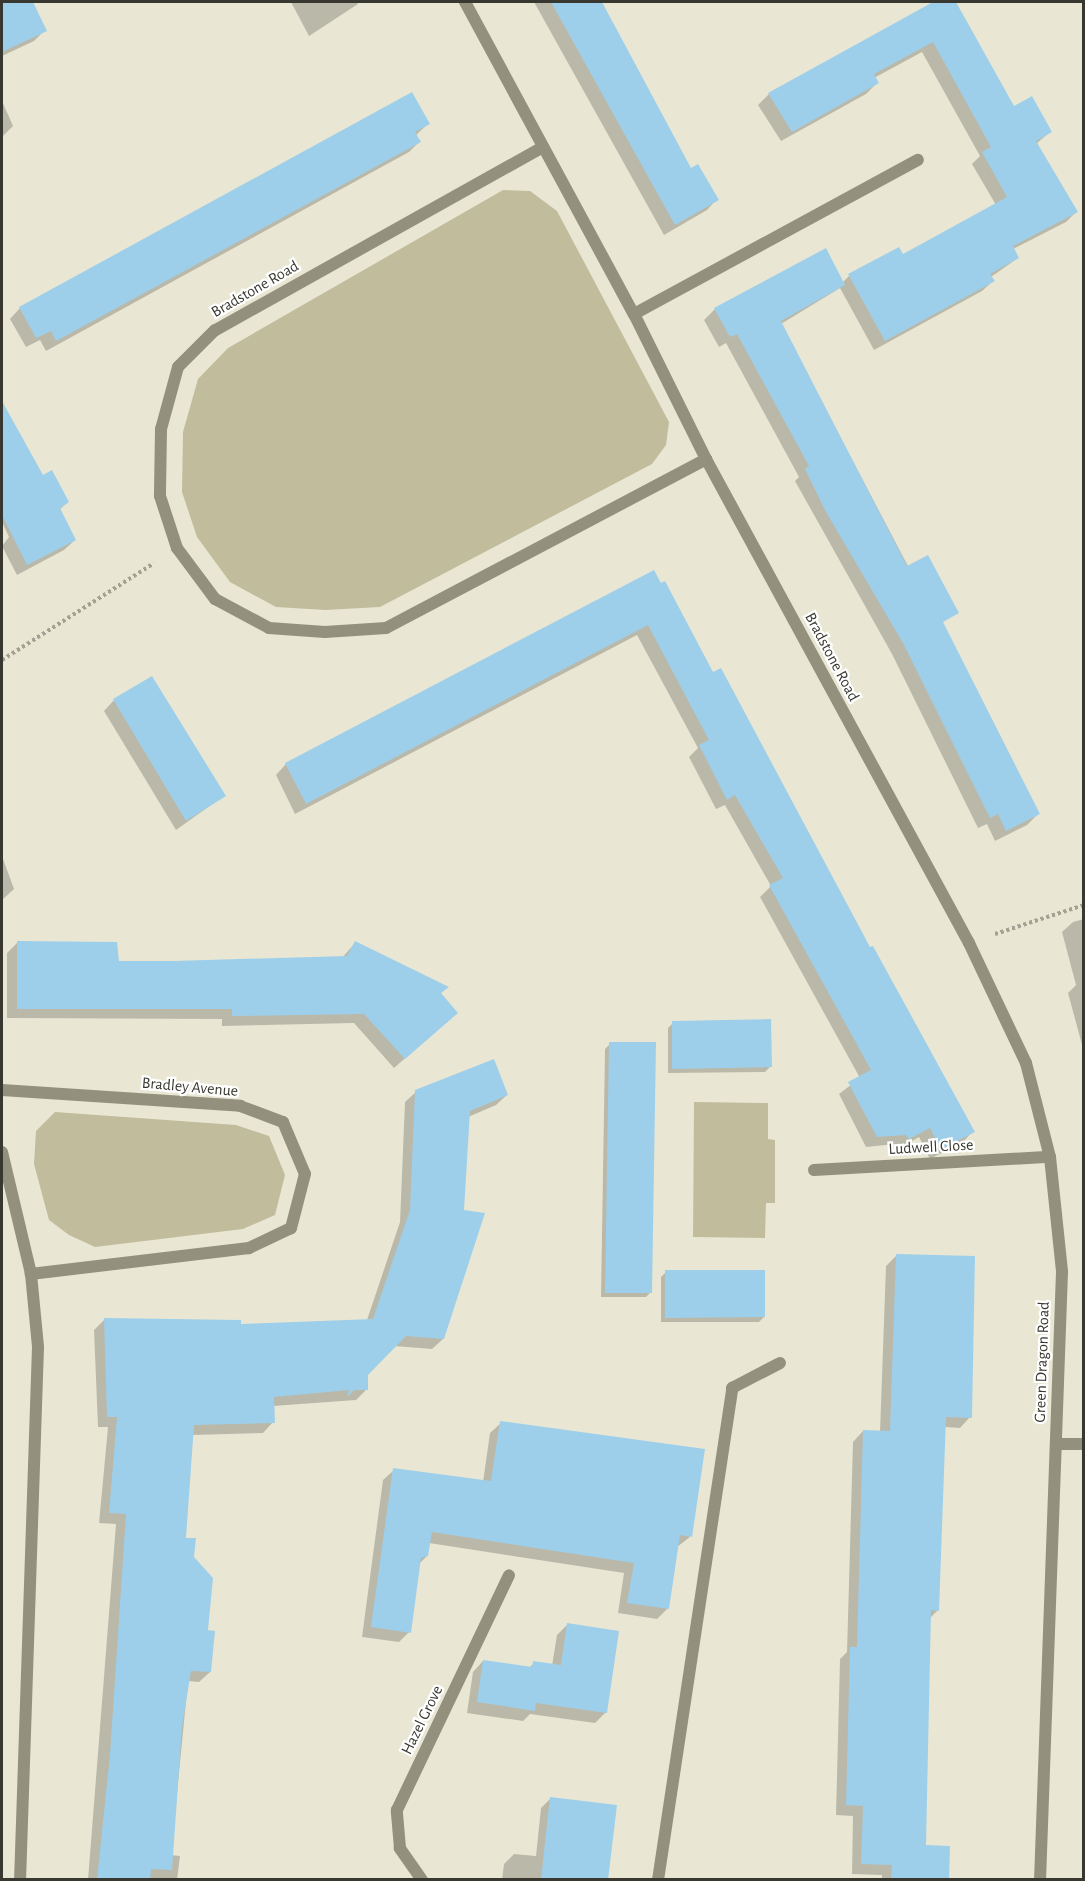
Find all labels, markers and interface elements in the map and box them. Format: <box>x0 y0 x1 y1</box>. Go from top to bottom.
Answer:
street label: Bradstone Road <box>208 256 302 322</box>
street label: Bradstone Road <box>801 609 863 705</box>
street label: Bradley Avenue <box>141 1073 239 1101</box>
street label: Ludwell Close <box>888 1135 974 1159</box>
street label: Green Dragon Road <box>1030 1301 1054 1423</box>
street label: Hazel Grove <box>397 1682 447 1758</box>

